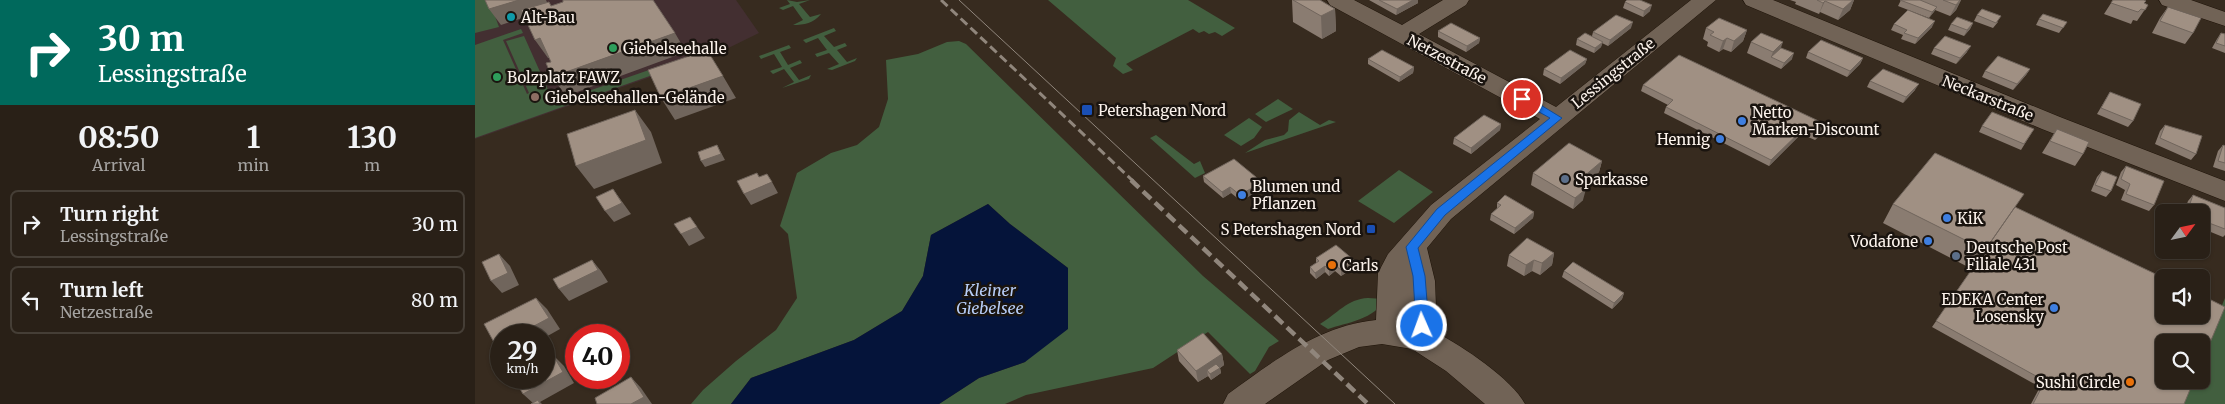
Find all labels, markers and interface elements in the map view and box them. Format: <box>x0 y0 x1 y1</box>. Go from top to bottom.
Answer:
place label: Alt-Bau <box>520 8 575 27</box>
marker: Alt-Bau <box>505 11 517 23</box>
text: 30 m <box>98 17 184 61</box>
icon: right <box>15 20 80 85</box>
street label: Netzestraße <box>1404 30 1490 88</box>
street label: Lessingstraße <box>1568 34 1659 112</box>
place label: Giebelseehalle <box>623 39 727 58</box>
marker: Giebelseehalle <box>607 42 619 54</box>
text: Lessingstraße <box>98 60 247 88</box>
place label: Bolzplatz FAWZ <box>507 68 620 87</box>
marker: Bolzplatz FAWZ <box>491 71 503 83</box>
street label: Neckarstraße <box>1940 71 2037 125</box>
pin <box>1501 78 1543 120</box>
icon: arrive <box>1508 85 1536 113</box>
place label: Giebelseehallen-Gelände <box>545 88 725 107</box>
marker: Giebelseehallen-Gelände <box>529 91 541 103</box>
place label: Petershagen Nord <box>1098 101 1226 120</box>
marker: Petershagen Nord <box>1080 103 1094 117</box>
place label: Netto Marken-Discount <box>1752 103 1879 139</box>
marker: Netto Marken-Discount <box>1736 115 1748 127</box>
text: 08:50 <box>78 118 160 156</box>
text: 1 <box>246 118 260 156</box>
text: 130 <box>347 118 397 156</box>
place label: Hennig <box>1657 130 1710 149</box>
marker: Hennig <box>1714 133 1726 145</box>
text: Arrival <box>92 155 145 175</box>
text: min <box>238 155 269 175</box>
text: m <box>364 155 380 175</box>
place label: Sparkasse <box>1575 170 1648 189</box>
marker: Sparkasse <box>1559 173 1571 185</box>
place label: Blumen und Pflanzen <box>1252 177 1340 213</box>
marker: Blumen und Pflanzen <box>1236 189 1248 201</box>
text: Turn right <box>60 202 159 226</box>
north arrow <box>2155 204 2210 259</box>
map controls <box>2155 204 2210 389</box>
place label: KiK <box>1957 209 1984 228</box>
icon: right <box>17 210 45 238</box>
text: 30 m <box>412 212 458 236</box>
marker: KiK <box>1941 212 1953 224</box>
place label: S Petershagen Nord <box>1221 220 1361 239</box>
marker: S Petershagen Nord <box>1365 223 1377 235</box>
text: Lessingstraße <box>60 226 168 246</box>
place label: Vodafone <box>1850 232 1918 251</box>
marker: Vodafone <box>1922 235 1934 247</box>
place label: Deutsche Post Filiale 431 <box>1966 238 2068 274</box>
marker: Deutsche Post Filiale 431 <box>1950 250 1962 262</box>
place label: Carls <box>1342 256 1378 275</box>
marker: Carls <box>1326 259 1338 271</box>
button: sound <box>2155 269 2210 324</box>
text: Turn left <box>60 278 144 302</box>
water label: Kleiner Giebelsee <box>956 280 1024 318</box>
icon: left <box>17 286 45 314</box>
text: 80 m <box>411 288 458 312</box>
place label: EDEKA Center Losensky <box>1941 290 2044 326</box>
position arrow <box>1395 299 1447 351</box>
text: Netzestraße <box>60 302 153 322</box>
marker: EDEKA Center Losensky <box>2048 302 2060 314</box>
speed limit sign: 40 <box>565 324 630 389</box>
text: 29 <box>508 334 537 366</box>
button: search <box>2155 334 2210 389</box>
text: km/h <box>507 361 538 376</box>
place label: Sushi Circle <box>2036 373 2120 392</box>
marker: Sushi Circle <box>2124 376 2136 388</box>

